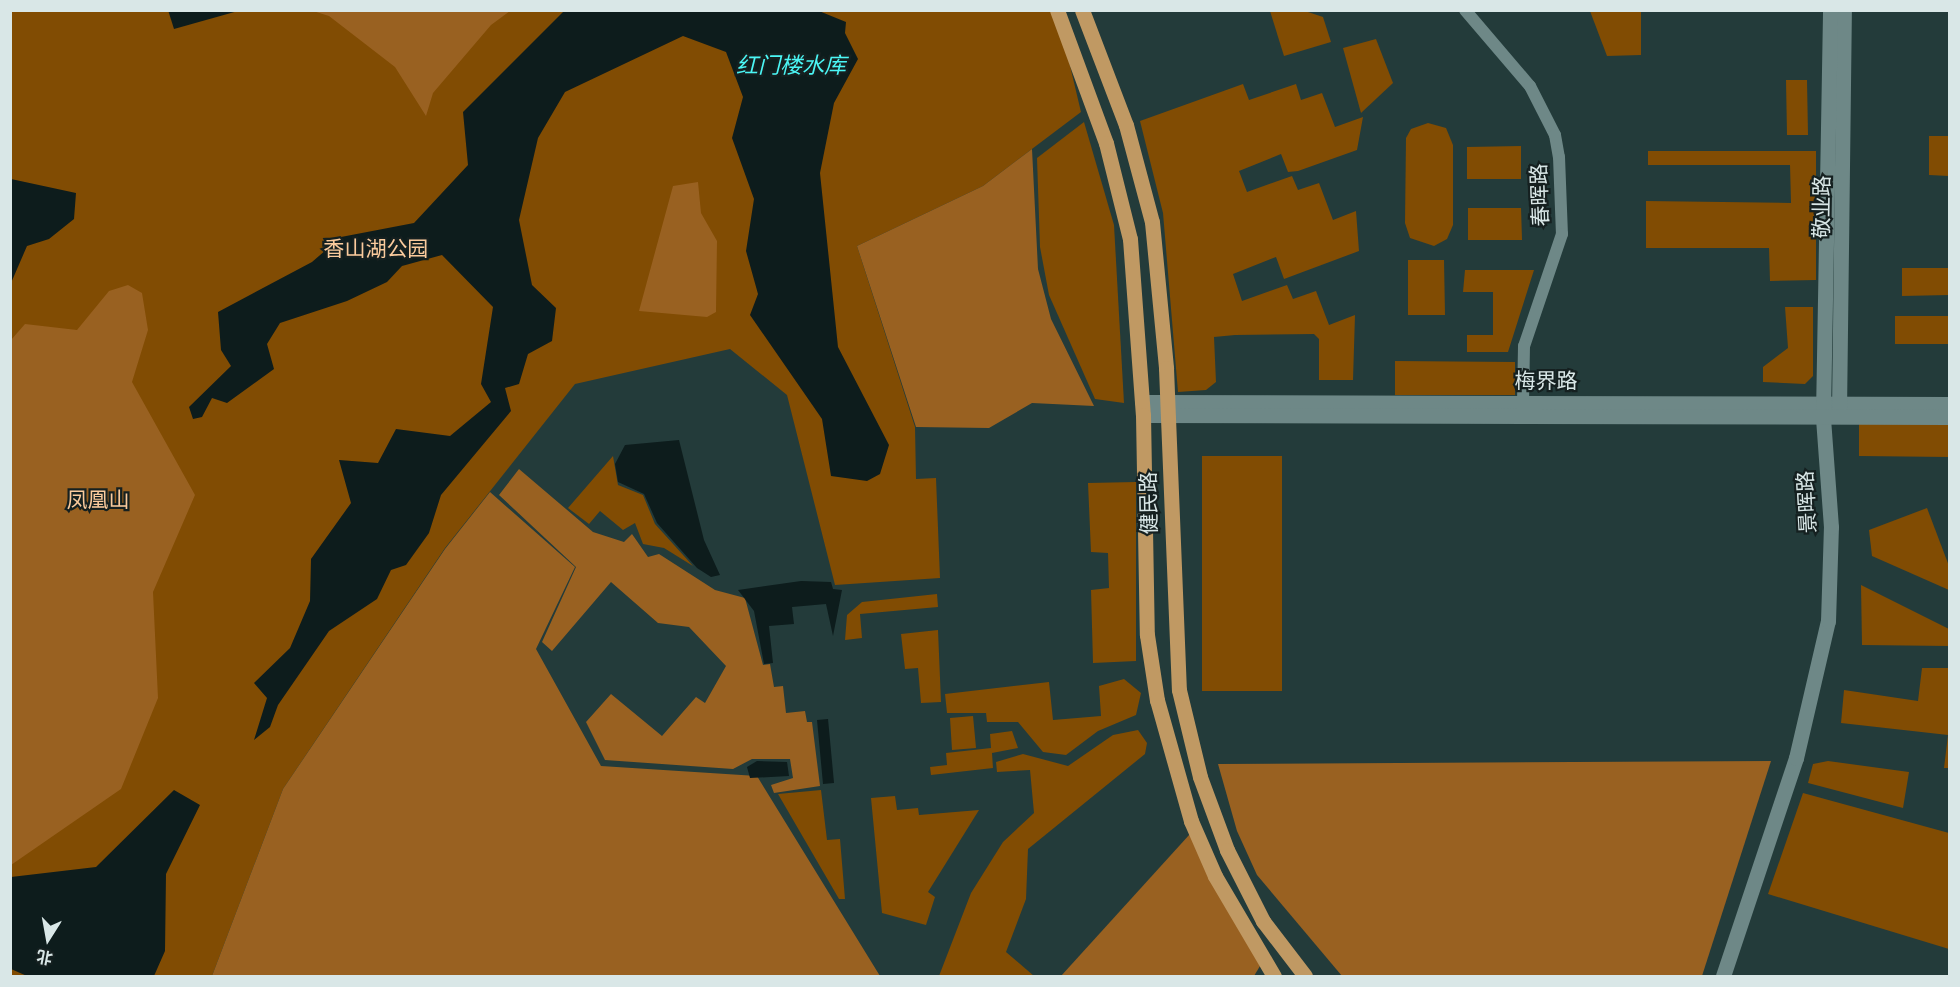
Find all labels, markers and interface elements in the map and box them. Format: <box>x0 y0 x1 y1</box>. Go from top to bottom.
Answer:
water label: 红门楼水库 <box>736 53 846 79</box>
street label: 春晖路 <box>1526 163 1554 227</box>
street label: 敬业路 <box>1809 175 1835 239</box>
park label: 香山湖公园 <box>324 236 428 262</box>
street label: 梅界路 <box>1515 368 1577 394</box>
street label: 景晖路 <box>1793 470 1821 534</box>
street label: 健民路 <box>1136 471 1162 535</box>
park label: 凤凰山 <box>67 487 129 513</box>
north arrow <box>18 909 78 969</box>
text: 北 <box>34 944 55 970</box>

